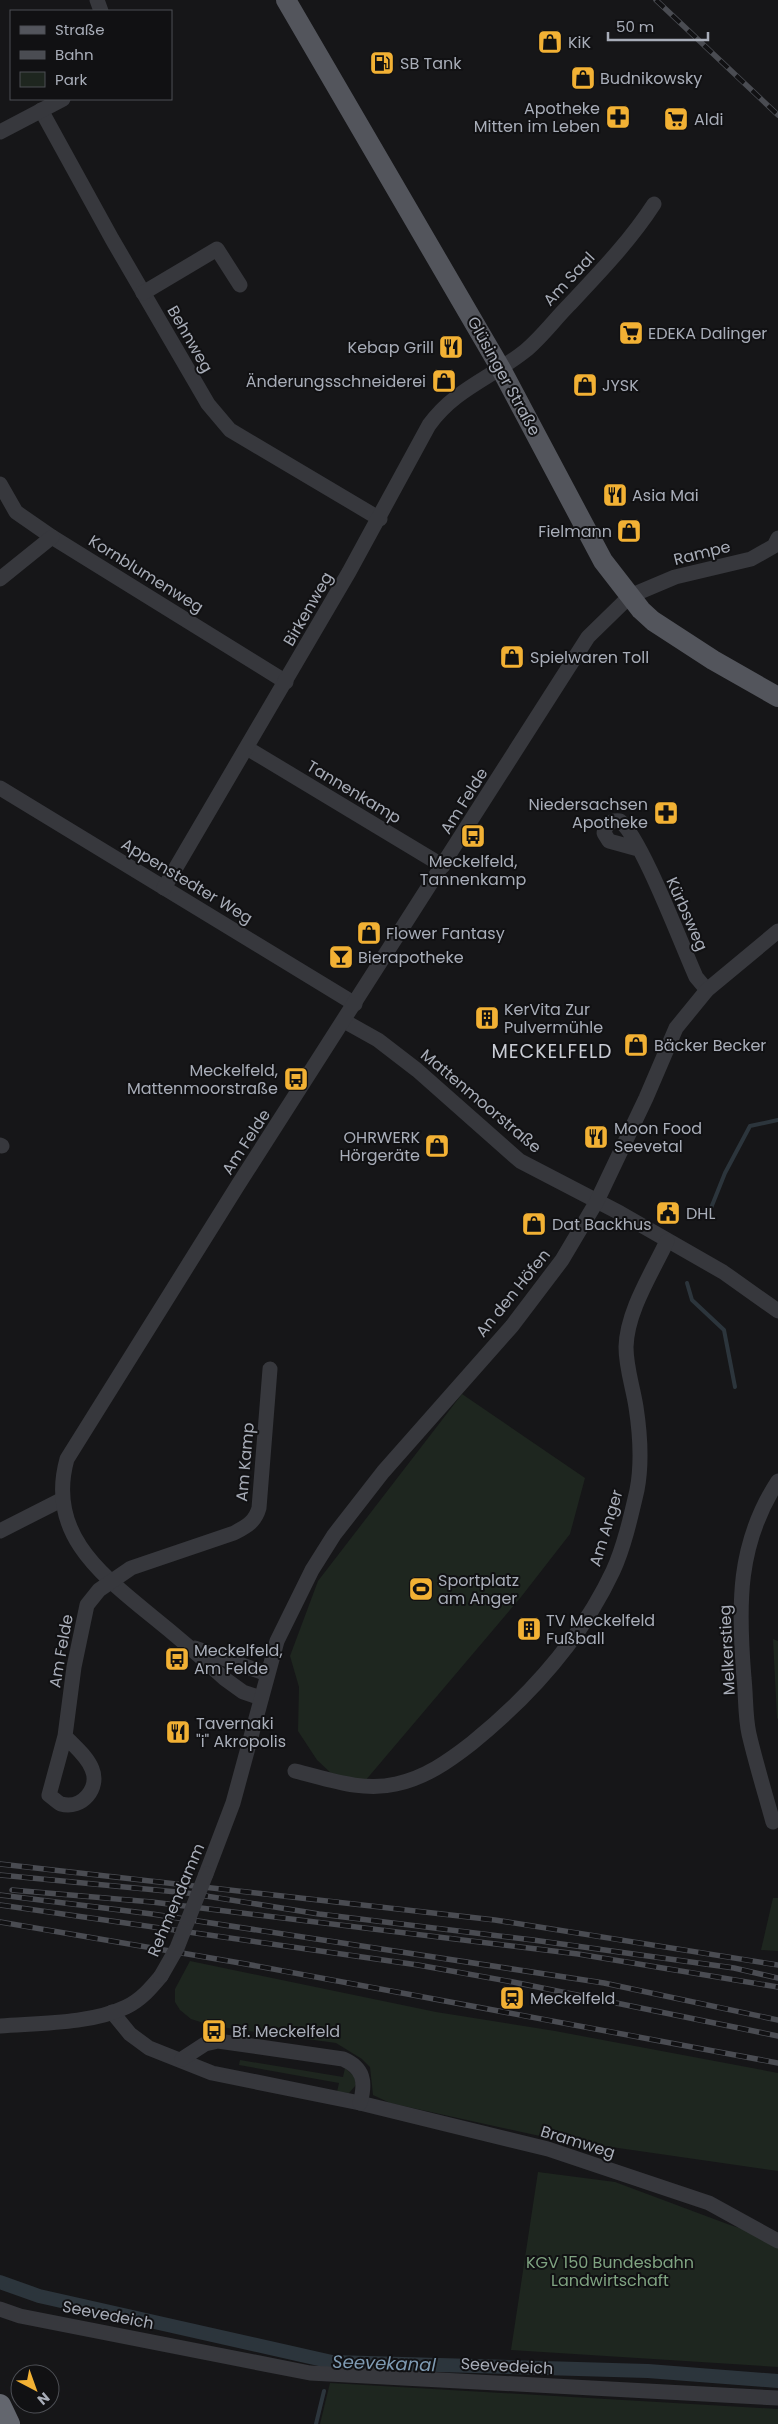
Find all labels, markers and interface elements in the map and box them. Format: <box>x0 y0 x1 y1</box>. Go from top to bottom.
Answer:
legend <box>10 10 172 100</box>
scale bar <box>608 10 708 42</box>
text: 50 m <box>616 16 654 37</box>
text: Straße <box>55 19 105 40</box>
shop icon: KiK <box>537 29 563 55</box>
place label: KiK <box>568 31 592 54</box>
text: Bahn <box>55 44 94 65</box>
fuel station icon: SB Tank <box>369 50 395 76</box>
place label: SB Tank <box>400 52 462 75</box>
shop icon: Budnikowsky <box>570 65 596 91</box>
place label: Budnikowsky <box>600 67 702 90</box>
text: Park <box>55 69 87 90</box>
place label: Apotheke Mitten im Leben <box>474 97 600 138</box>
pharmacy icon: Apotheke Mitten im Leben <box>605 104 631 130</box>
supermarket icon: Aldi <box>663 106 689 132</box>
place label: Aldi <box>694 108 723 131</box>
street label: Am Saal <box>538 247 600 311</box>
street label: Behnweg <box>162 301 218 377</box>
street label: Glüsinger Straße <box>462 312 546 440</box>
supermarket icon: EDEKA Dalinger <box>618 320 644 346</box>
place label: EDEKA Dalinger <box>648 322 767 345</box>
restaurant icon: Kebap Grill <box>438 334 464 360</box>
place label: Kebap Grill <box>348 336 434 359</box>
shop icon: Änderungsschneiderei <box>431 368 457 394</box>
place label: Änderungsschneiderei <box>246 370 426 393</box>
shop icon: JYSK <box>572 372 598 398</box>
place label: JYSK <box>602 374 639 397</box>
restaurant icon: Asia Mai <box>602 482 628 508</box>
place label: Asia Mai <box>632 484 699 507</box>
shop icon: Fielmann <box>616 518 642 544</box>
place label: Fielmann <box>538 520 612 543</box>
street label: Kornblumenweg <box>84 529 208 619</box>
street label: Rampe <box>671 535 733 571</box>
street label: Birkenweg <box>278 568 338 650</box>
shop icon: Spielwaren Toll <box>499 644 525 670</box>
place label: Spielwaren Toll <box>530 646 649 669</box>
street label: Tannenkamp <box>302 755 406 829</box>
street label: Am Felde <box>435 763 493 839</box>
place label: Niedersachsen Apotheke <box>529 793 648 834</box>
pharmacy icon: Niedersachsen Apotheke <box>653 800 679 826</box>
bus stop icon: Meckelfeld, Tannenkamp <box>460 823 486 849</box>
street label: Appenstedter Weg <box>117 833 257 929</box>
place label: Meckelfeld, Tannenkamp <box>420 850 526 891</box>
street label: Kürbsweg <box>660 873 714 955</box>
shop icon: Flower Fantasy <box>356 920 382 946</box>
place label: Flower Fantasy <box>386 922 505 945</box>
bar icon: Bierapotheke <box>328 944 354 970</box>
place label: Bierapotheke <box>358 946 464 969</box>
place label: KerVita Zur Pulvermühle <box>504 998 603 1039</box>
building icon: KerVita Zur Pulvermühle <box>474 1005 500 1031</box>
shop icon: Bäcker Becker <box>623 1032 649 1058</box>
place label: Bäcker Becker <box>654 1034 766 1057</box>
district label: MECKELFELD <box>491 1038 613 1065</box>
street label: Mattenmoorstraße <box>416 1044 546 1158</box>
place label: Meckelfeld, Mattenmoorstraße <box>127 1059 278 1100</box>
bus stop icon: Meckelfeld, Mattenmoorstraße <box>283 1066 309 1092</box>
street label: Am Felde <box>216 1105 276 1179</box>
place label: Moon Food Seevetal <box>614 1117 702 1158</box>
restaurant icon: Moon Food Seevetal <box>583 1124 609 1150</box>
place label: OHRWERK Hörgeräte <box>339 1126 420 1167</box>
shop icon: OHRWERK Hörgeräte <box>424 1133 450 1159</box>
public building icon: DHL <box>655 1200 681 1226</box>
place label: DHL <box>686 1202 715 1225</box>
shop icon: Dat Backhus <box>521 1211 547 1237</box>
place label: Dat Backhus <box>552 1213 652 1236</box>
street label: An den Höfen <box>470 1244 556 1342</box>
street label: Am Kamp <box>230 1421 260 1502</box>
street label: Am Anger <box>583 1487 629 1569</box>
place label: Sportplatz am Anger <box>438 1569 519 1610</box>
sports icon: Sportplatz am Anger <box>408 1576 434 1602</box>
street label: Melkerstieg <box>713 1604 741 1696</box>
place label: TV Meckelfeld Fußball <box>546 1609 655 1650</box>
street label: Am Felde <box>43 1612 79 1690</box>
building icon: TV Meckelfeld Fußball <box>516 1616 542 1642</box>
place label: Meckelfeld, Am Felde <box>194 1639 283 1680</box>
bus stop icon: Meckelfeld, Am Felde <box>164 1646 190 1672</box>
place label: Tavernaki "i" Akropolis <box>196 1712 286 1753</box>
restaurant icon: Tavernaki "i" Akropolis <box>165 1719 191 1745</box>
street label: Rehmendamm <box>142 1840 210 1960</box>
station icon: Meckelfeld <box>499 1985 525 2011</box>
place label: Meckelfeld <box>530 1987 615 2010</box>
bus stop icon: Bf. Meckelfeld <box>201 2018 227 2044</box>
place label: Bf. Meckelfeld <box>232 2020 340 2043</box>
street label: Bramweg <box>538 2120 618 2164</box>
park label: KGV 150 Bundesbahn Landwirtschaft <box>526 2251 694 2292</box>
street label: Seevedeich <box>60 2295 156 2335</box>
water label: Seevekanal <box>332 2349 437 2377</box>
street label: Seevedeich <box>460 2352 554 2380</box>
north arrow <box>10 2364 60 2414</box>
text: N <box>33 2388 54 2410</box>

